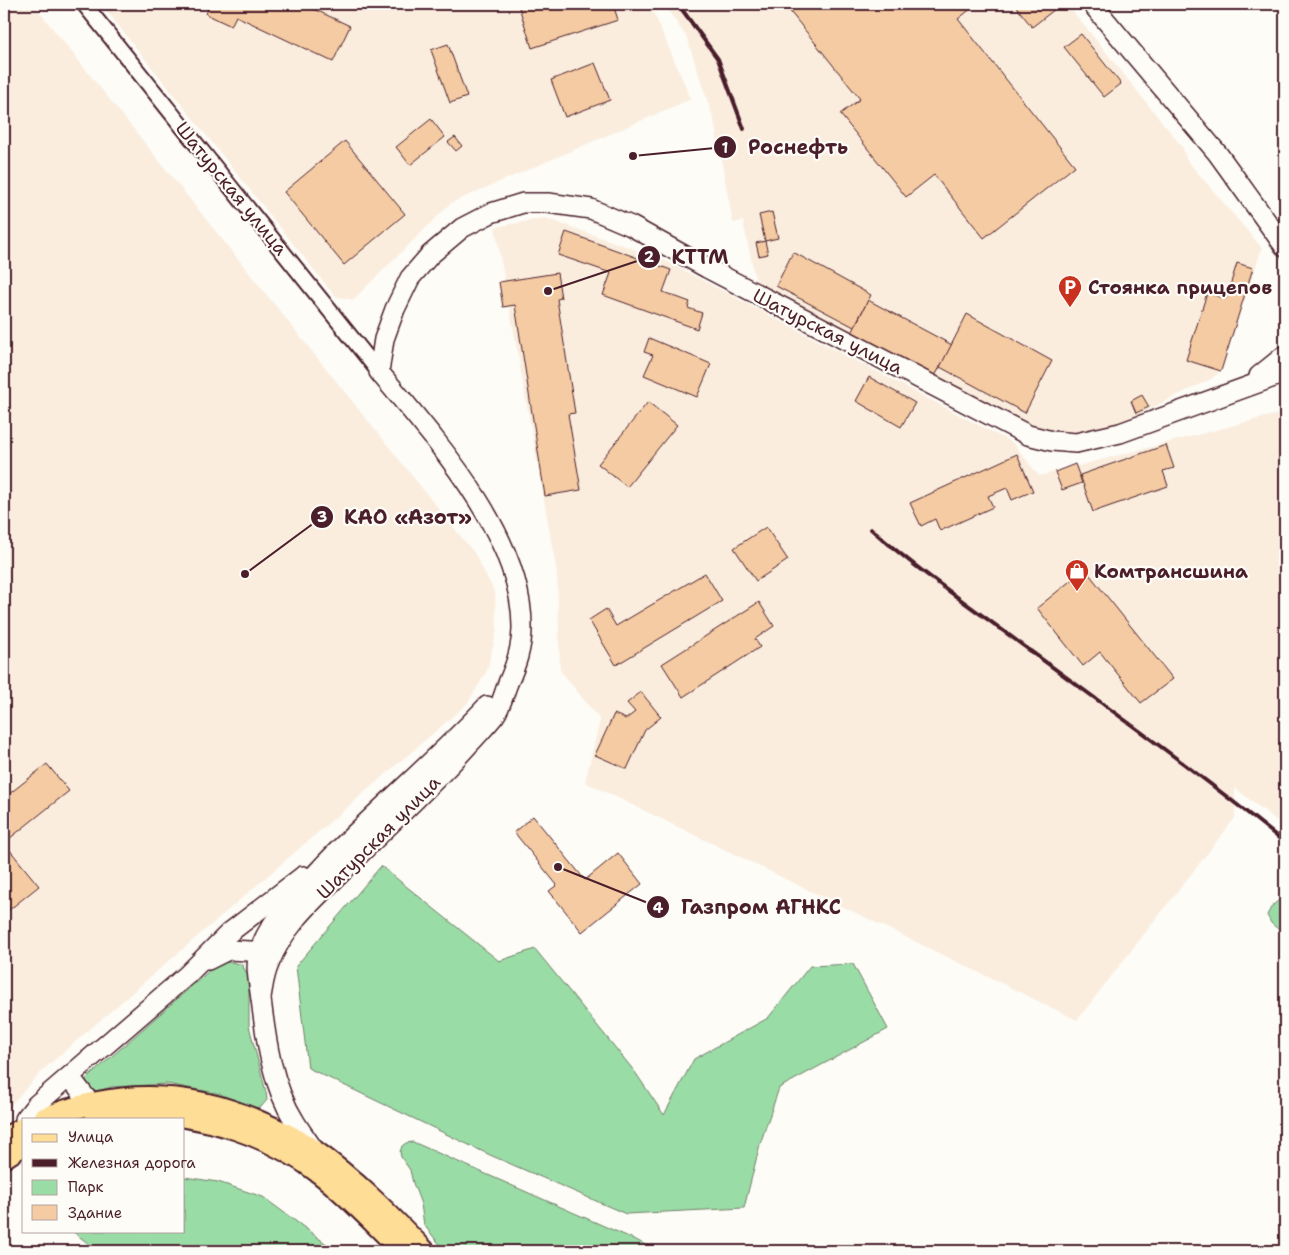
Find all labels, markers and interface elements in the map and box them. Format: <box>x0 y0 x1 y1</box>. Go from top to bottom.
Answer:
street label: Шатурская улица <box>170 116 293 261</box>
callout: Роснефть <box>713 130 858 165</box>
text: Роснефть <box>748 134 848 160</box>
text: 1 <box>722 138 729 158</box>
callout: КТТМ <box>636 239 738 274</box>
text: КТТМ <box>671 244 729 270</box>
text: 2 <box>644 247 655 267</box>
parking icon: Стоянка прицепов <box>1057 274 1083 308</box>
place label: Стоянка прицепов <box>1088 275 1272 300</box>
street label: Шатурская улица <box>748 283 907 380</box>
callout: КАО «Азот» <box>309 499 482 534</box>
text: КАО «Азот» <box>344 504 472 530</box>
text: 3 <box>317 507 327 527</box>
shop icon: Комтрансшина <box>1064 558 1090 592</box>
place label: Комтрансшина <box>1094 559 1248 584</box>
street label: Шатурская улица <box>311 770 446 905</box>
callout: Газпром АГНКС <box>646 890 851 925</box>
text: Газпром АГНКС <box>681 894 841 920</box>
text: 4 <box>653 898 664 918</box>
legend <box>22 1118 185 1232</box>
text: Улица <box>68 1127 114 1147</box>
text: Железная дорога <box>68 1153 196 1173</box>
text: Парк <box>68 1177 104 1197</box>
text: Здание <box>68 1203 122 1223</box>

